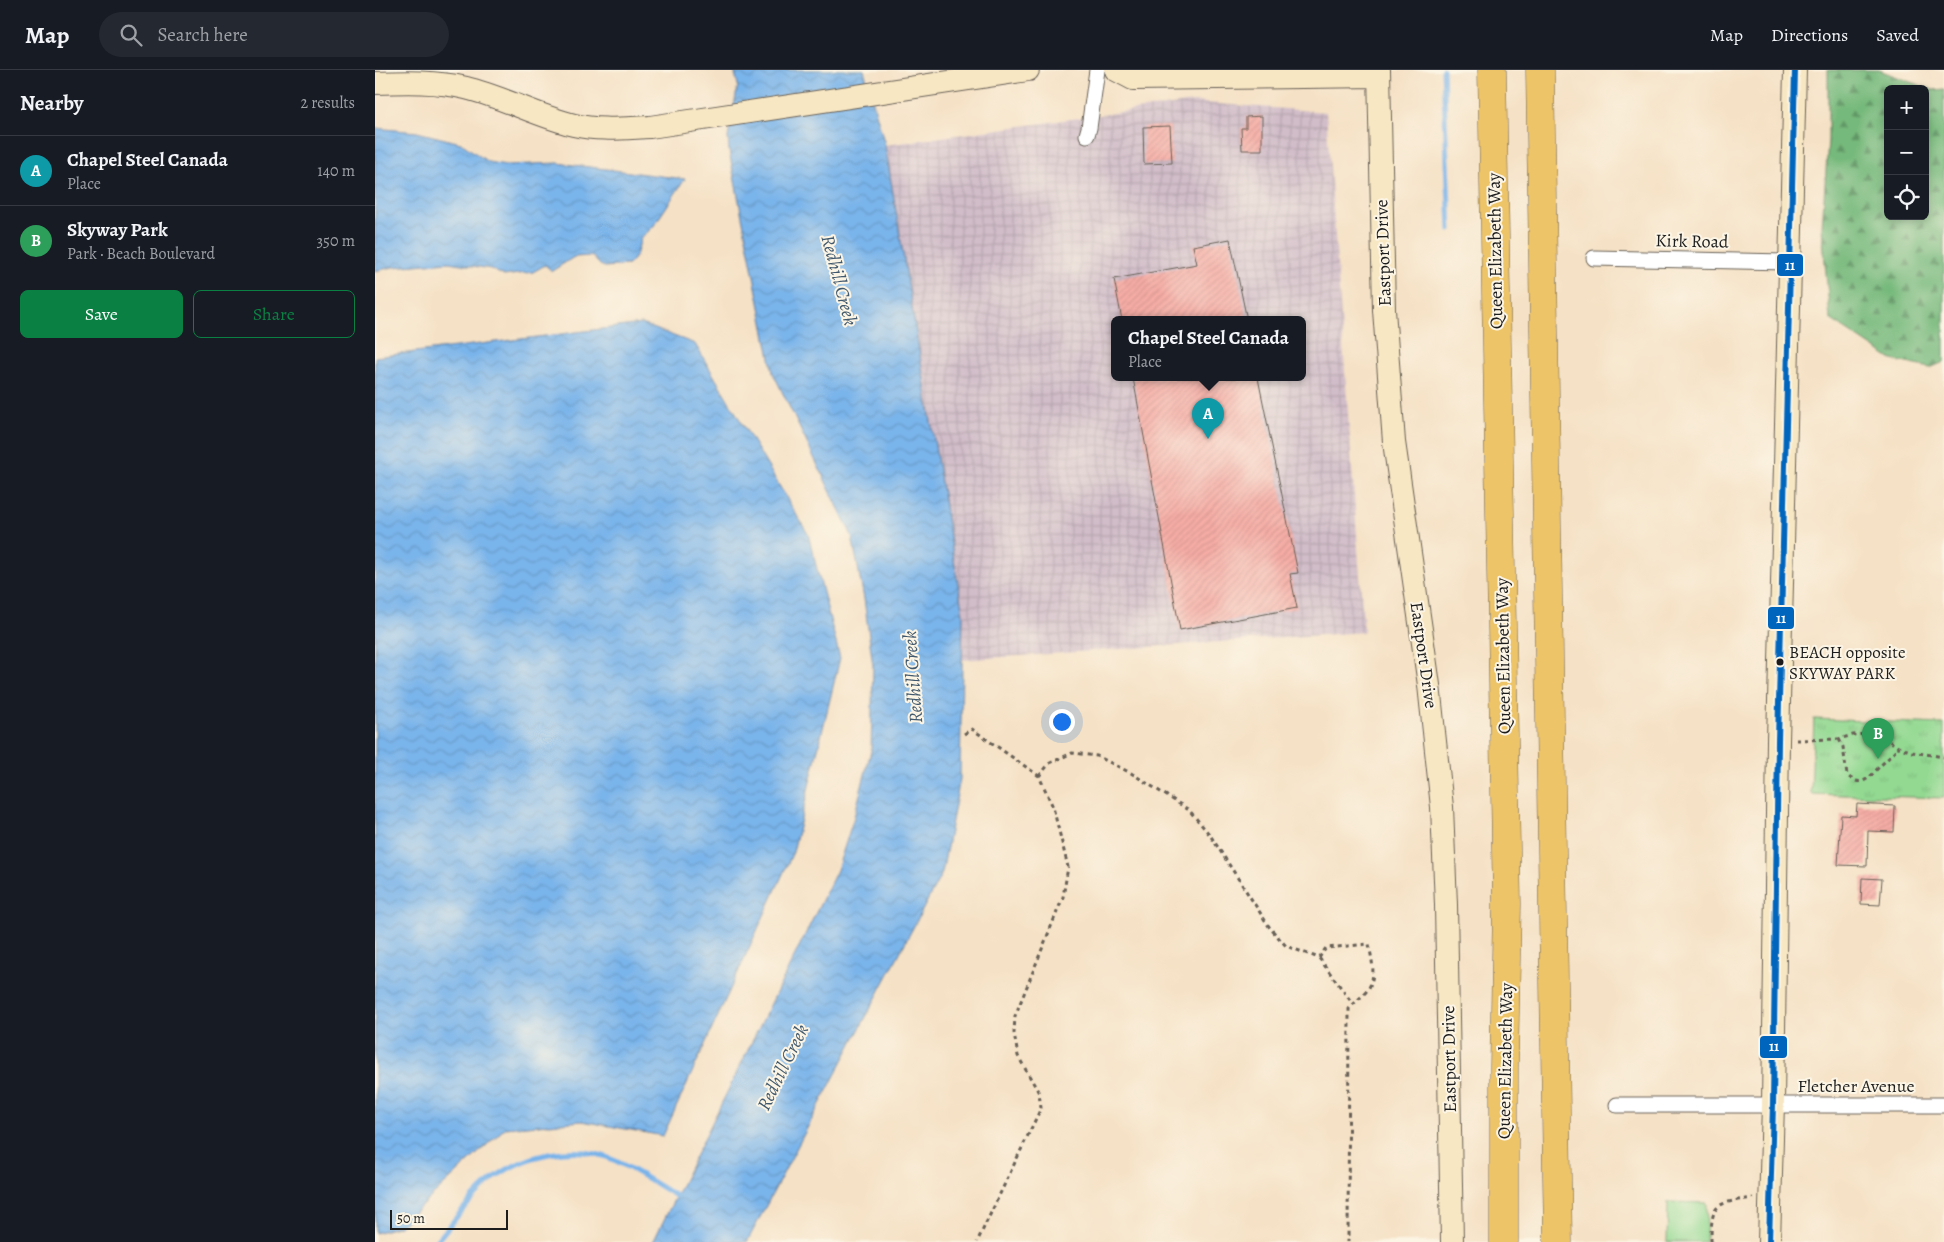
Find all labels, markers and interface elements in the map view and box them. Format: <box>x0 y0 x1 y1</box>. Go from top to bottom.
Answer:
search box <box>99 12 449 57</box>
text: Map <box>25 19 69 51</box>
icon: search <box>117 21 145 49</box>
text: Search here <box>157 22 248 48</box>
text: Map <box>1710 23 1743 47</box>
text: Directions <box>1771 23 1848 47</box>
text: Saved <box>1876 23 1919 47</box>
map controls <box>1884 85 1929 220</box>
button: + <box>1884 85 1929 130</box>
text: Nearby <box>20 89 83 117</box>
text: 2 results <box>300 92 355 114</box>
button: − <box>1884 130 1929 175</box>
text: Chapel Steel Canada <box>67 147 228 173</box>
text: A <box>31 160 41 182</box>
text: 140 m <box>317 160 355 182</box>
street label: Queen Elizabeth Way <box>1482 172 1508 329</box>
text: Place <box>67 173 101 195</box>
button: locate <box>1884 175 1929 220</box>
street label: Eastport Drive <box>1369 199 1397 307</box>
text: Skyway Park <box>67 217 168 243</box>
street label: Kirk Road <box>1655 228 1729 254</box>
text: B <box>31 230 41 252</box>
text: 350 m <box>316 230 355 252</box>
water label: Redhill Creek <box>814 232 864 328</box>
text: Park · Beach Boulevard <box>67 243 215 265</box>
line badge: 11 <box>1776 253 1804 277</box>
text: 11 <box>1785 256 1795 275</box>
button: Save <box>20 290 183 338</box>
button: Share <box>193 290 355 338</box>
popup <box>1111 316 1306 381</box>
text: Chapel Steel Canada <box>1128 325 1289 351</box>
text: Place <box>1128 351 1162 373</box>
pin: A <box>1192 398 1224 439</box>
street label: Queen Elizabeth Way <box>1490 577 1516 734</box>
street label: Eastport Drive <box>1405 600 1443 710</box>
line badge: 11 <box>1767 606 1795 630</box>
text: 11 <box>1776 609 1786 628</box>
water label: Redhill Creek <box>897 630 929 724</box>
place label: BEACH opposite SKYWAY PARK <box>1789 641 1906 685</box>
marker: BEACH opposite SKYWAY PARK <box>1775 657 1785 667</box>
your location <box>1049 709 1075 735</box>
pin: B <box>1862 718 1894 759</box>
street label: Queen Elizabeth Way <box>1492 982 1518 1139</box>
street label: Eastport Drive <box>1436 1005 1462 1113</box>
water label: Redhill Creek <box>751 1020 815 1115</box>
line badge: 11 <box>1759 1035 1788 1059</box>
text: 11 <box>1769 1037 1779 1056</box>
street label: Fletcher Avenue <box>1798 1074 1914 1098</box>
scale bar <box>390 1207 507 1230</box>
text: 50 m <box>397 1209 425 1228</box>

